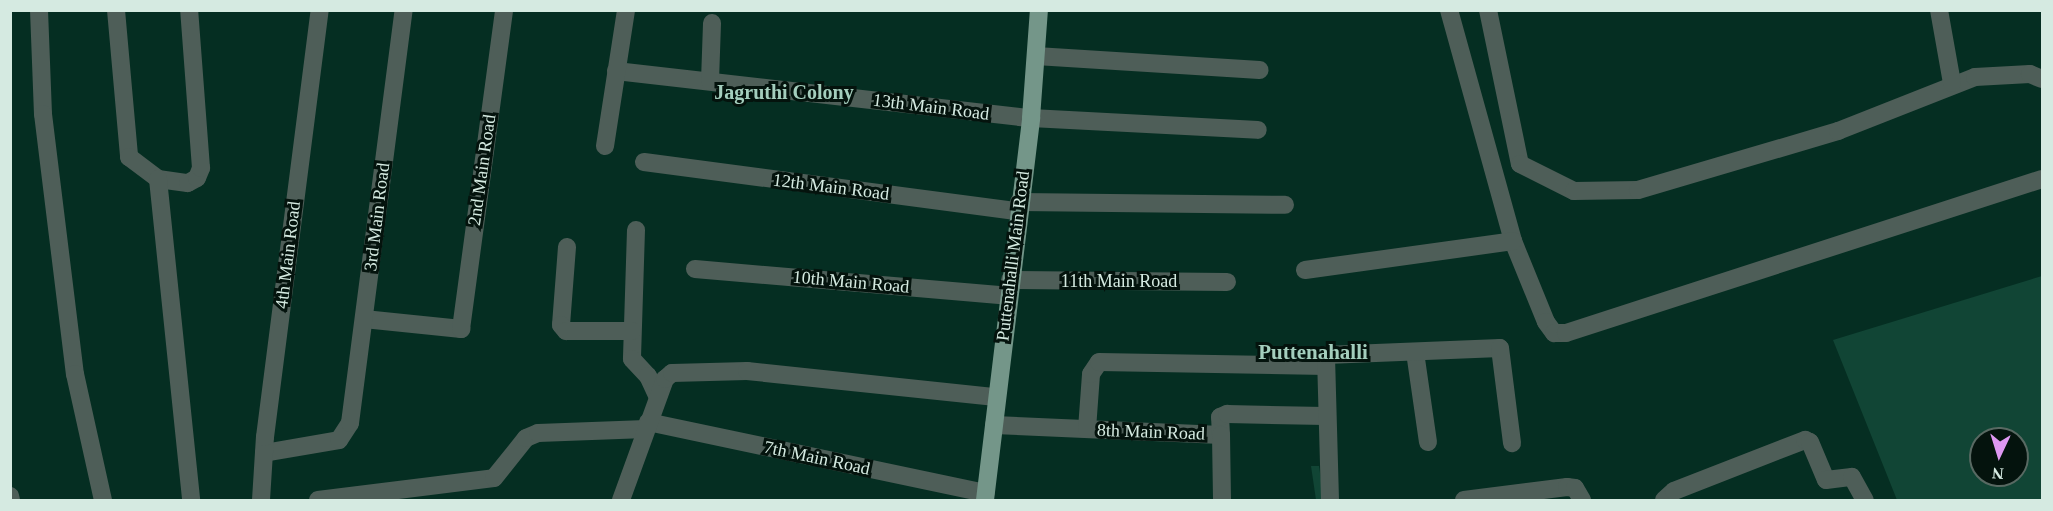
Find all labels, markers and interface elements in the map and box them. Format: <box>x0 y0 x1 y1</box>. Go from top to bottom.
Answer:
district label: Jagruthi Colony <box>714 80 854 104</box>
street label: 13th Main Road <box>872 89 990 125</box>
street label: 2nd Main Road <box>464 113 500 227</box>
street label: 3rd Main Road <box>360 162 394 272</box>
street label: 12th Main Road <box>772 169 890 205</box>
street label: Puttenahalli Main Road <box>992 170 1034 342</box>
street label: 4th Main Road <box>271 200 305 310</box>
street label: 10th Main Road <box>792 266 910 298</box>
street label: 11th Main Road <box>1061 270 1177 292</box>
district label: Puttenahalli <box>1258 339 1368 365</box>
street label: 8th Main Road <box>1097 419 1205 445</box>
north arrow <box>1969 427 2029 487</box>
street label: 7th Main Road <box>762 436 872 480</box>
text: N <box>1991 465 2004 482</box>

